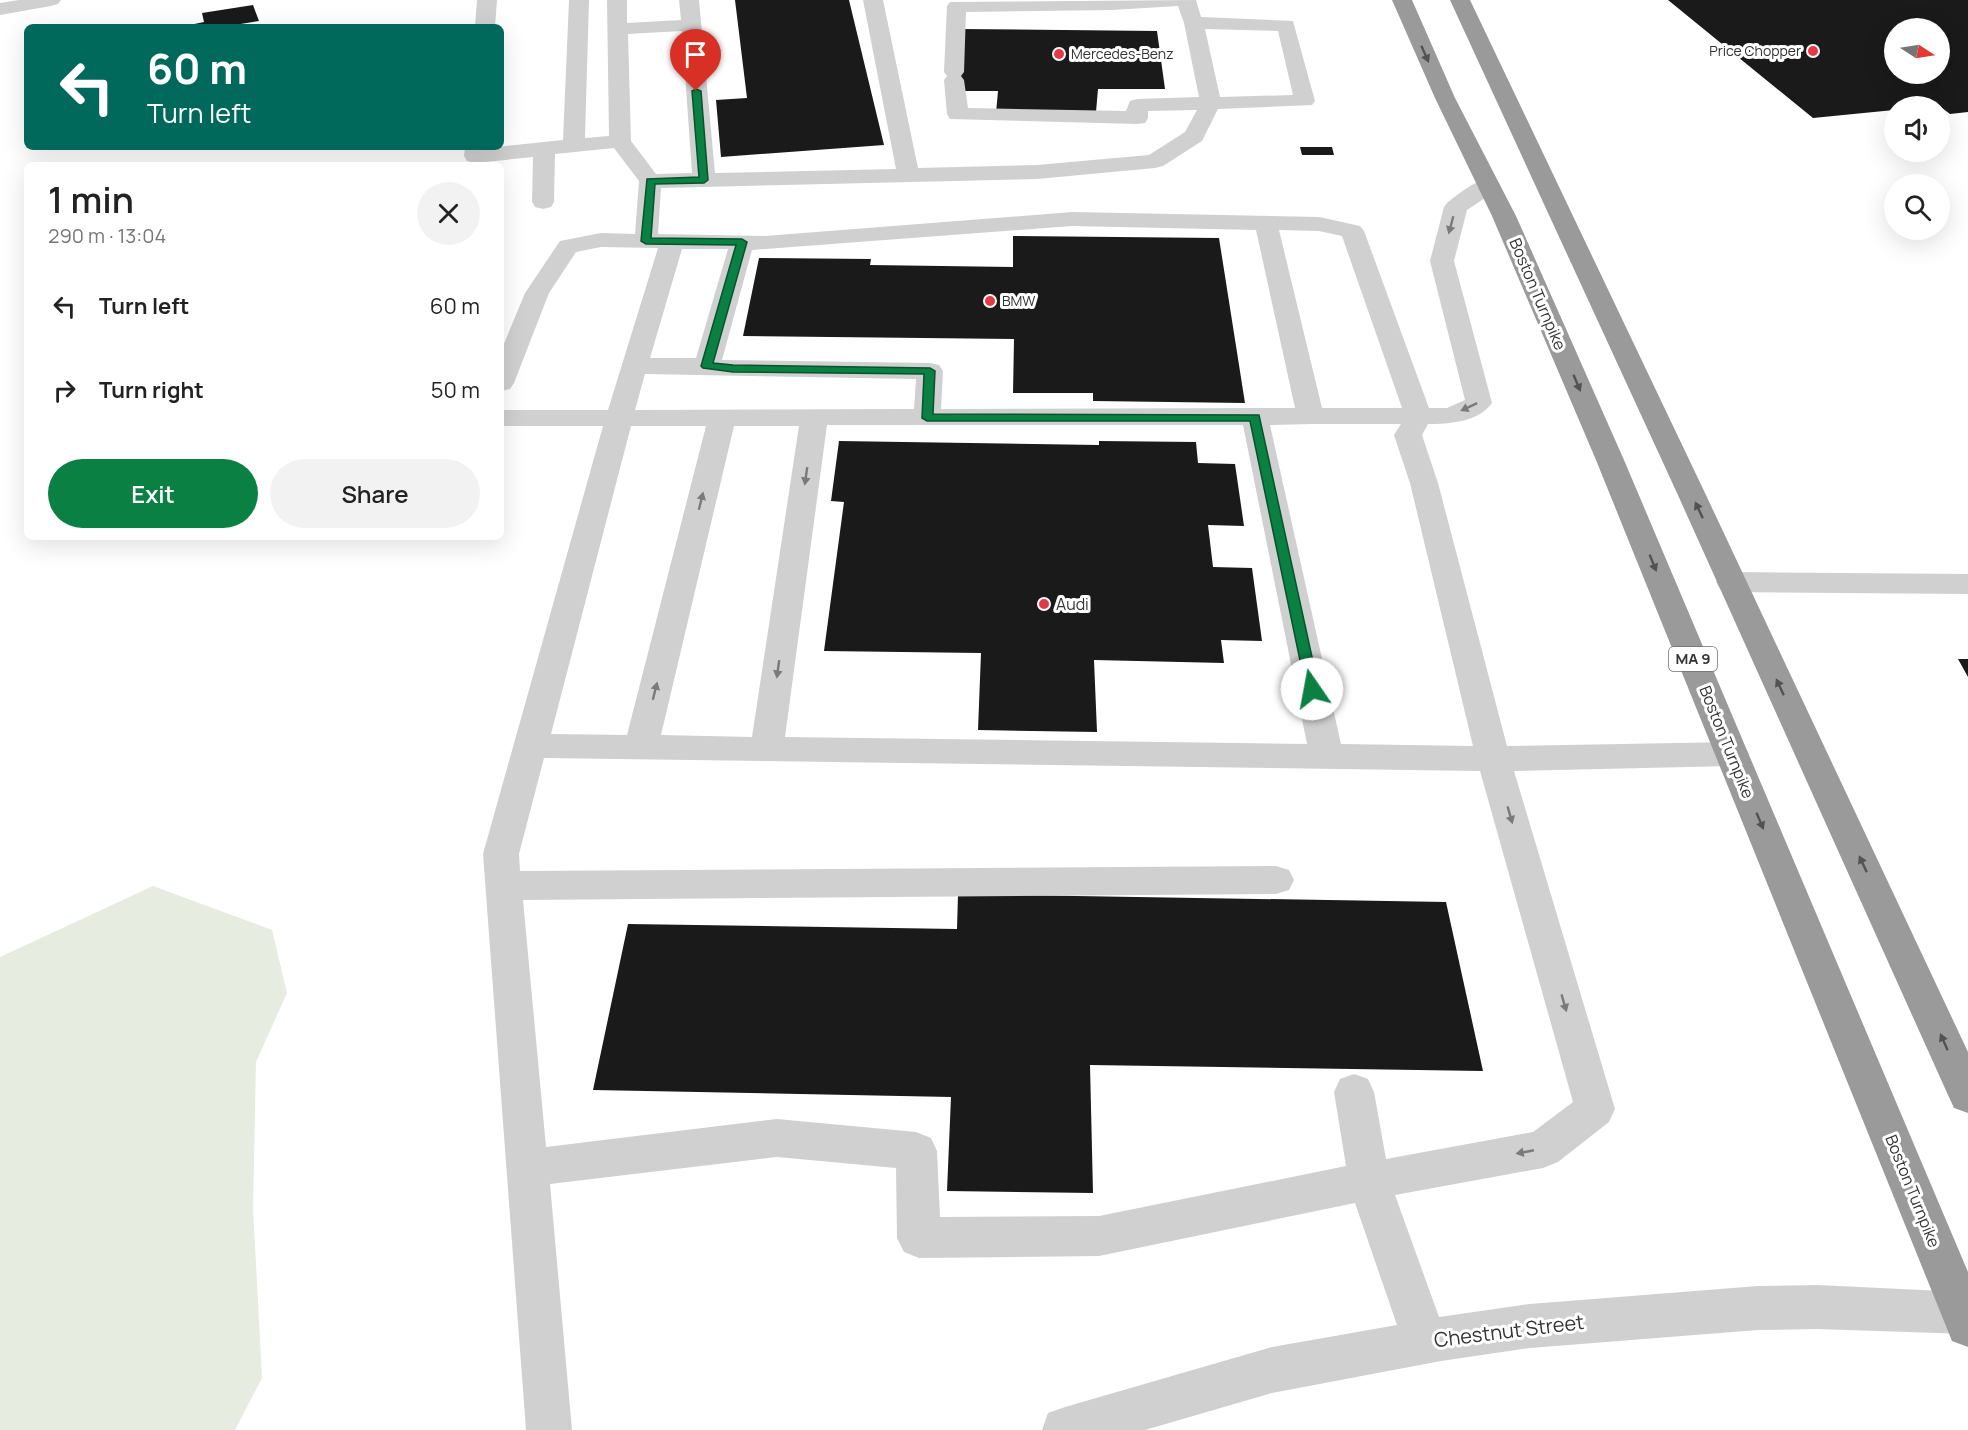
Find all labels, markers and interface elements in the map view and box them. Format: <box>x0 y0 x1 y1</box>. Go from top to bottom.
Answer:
north arrow <box>1884 18 1950 84</box>
map controls <box>1884 18 1950 240</box>
pin <box>670 29 721 91</box>
icon: arrive <box>679 38 712 71</box>
text: 60 m <box>147 39 247 97</box>
place label: Price Chopper <box>1709 41 1801 60</box>
place label: Mercedes-Benz <box>1071 44 1174 63</box>
marker: Price Chopper <box>1806 44 1820 58</box>
one-way arrow <box>1420 45 1430 63</box>
marker: Mercedes-Benz <box>1052 47 1066 61</box>
icon: left <box>48 48 126 126</box>
text: Turn left <box>147 94 251 131</box>
button: sound <box>1884 96 1950 162</box>
button: search <box>1884 174 1950 240</box>
text: 1 min <box>48 175 134 224</box>
button: close <box>417 182 480 245</box>
one-way arrow <box>1446 216 1455 234</box>
text: 290 m · 13:04 <box>48 222 166 249</box>
street label: Boston Turnpike <box>1504 235 1572 353</box>
icon: left <box>48 290 81 323</box>
text: Turn left <box>99 291 189 321</box>
text: 60 m <box>430 291 480 321</box>
place label: BMW <box>1002 291 1035 310</box>
marker: BMW <box>983 294 997 308</box>
icon: right <box>48 374 81 407</box>
text: Turn right <box>99 375 204 405</box>
text: 50 m <box>431 375 480 405</box>
one-way arrow <box>1572 375 1582 393</box>
one-way arrow <box>1461 403 1478 412</box>
button: Exit <box>48 459 258 528</box>
button: Share <box>270 459 480 528</box>
one-way arrow <box>801 466 810 485</box>
one-way arrow <box>697 492 707 510</box>
one-way arrow <box>1694 502 1703 519</box>
one-way arrow <box>1648 554 1658 572</box>
place label: Audi <box>1056 593 1089 615</box>
marker: Audi <box>1037 597 1051 611</box>
road number: MA 9 <box>1669 647 1717 671</box>
position arrow <box>1280 657 1344 721</box>
one-way arrow <box>774 660 783 679</box>
one-way arrow <box>1776 679 1785 696</box>
one-way arrow <box>651 681 661 700</box>
street label: Boston Turnpike <box>1694 682 1760 802</box>
one-way arrow <box>1505 806 1515 824</box>
one-way arrow <box>1755 812 1765 830</box>
one-way arrow <box>1858 856 1867 873</box>
one-way arrow <box>1560 994 1569 1012</box>
one-way arrow <box>1939 1033 1948 1050</box>
street label: Boston Turnpike <box>1880 1131 1946 1251</box>
one-way arrow <box>1515 1148 1534 1157</box>
street label: Chestnut Street <box>1432 1308 1585 1353</box>

